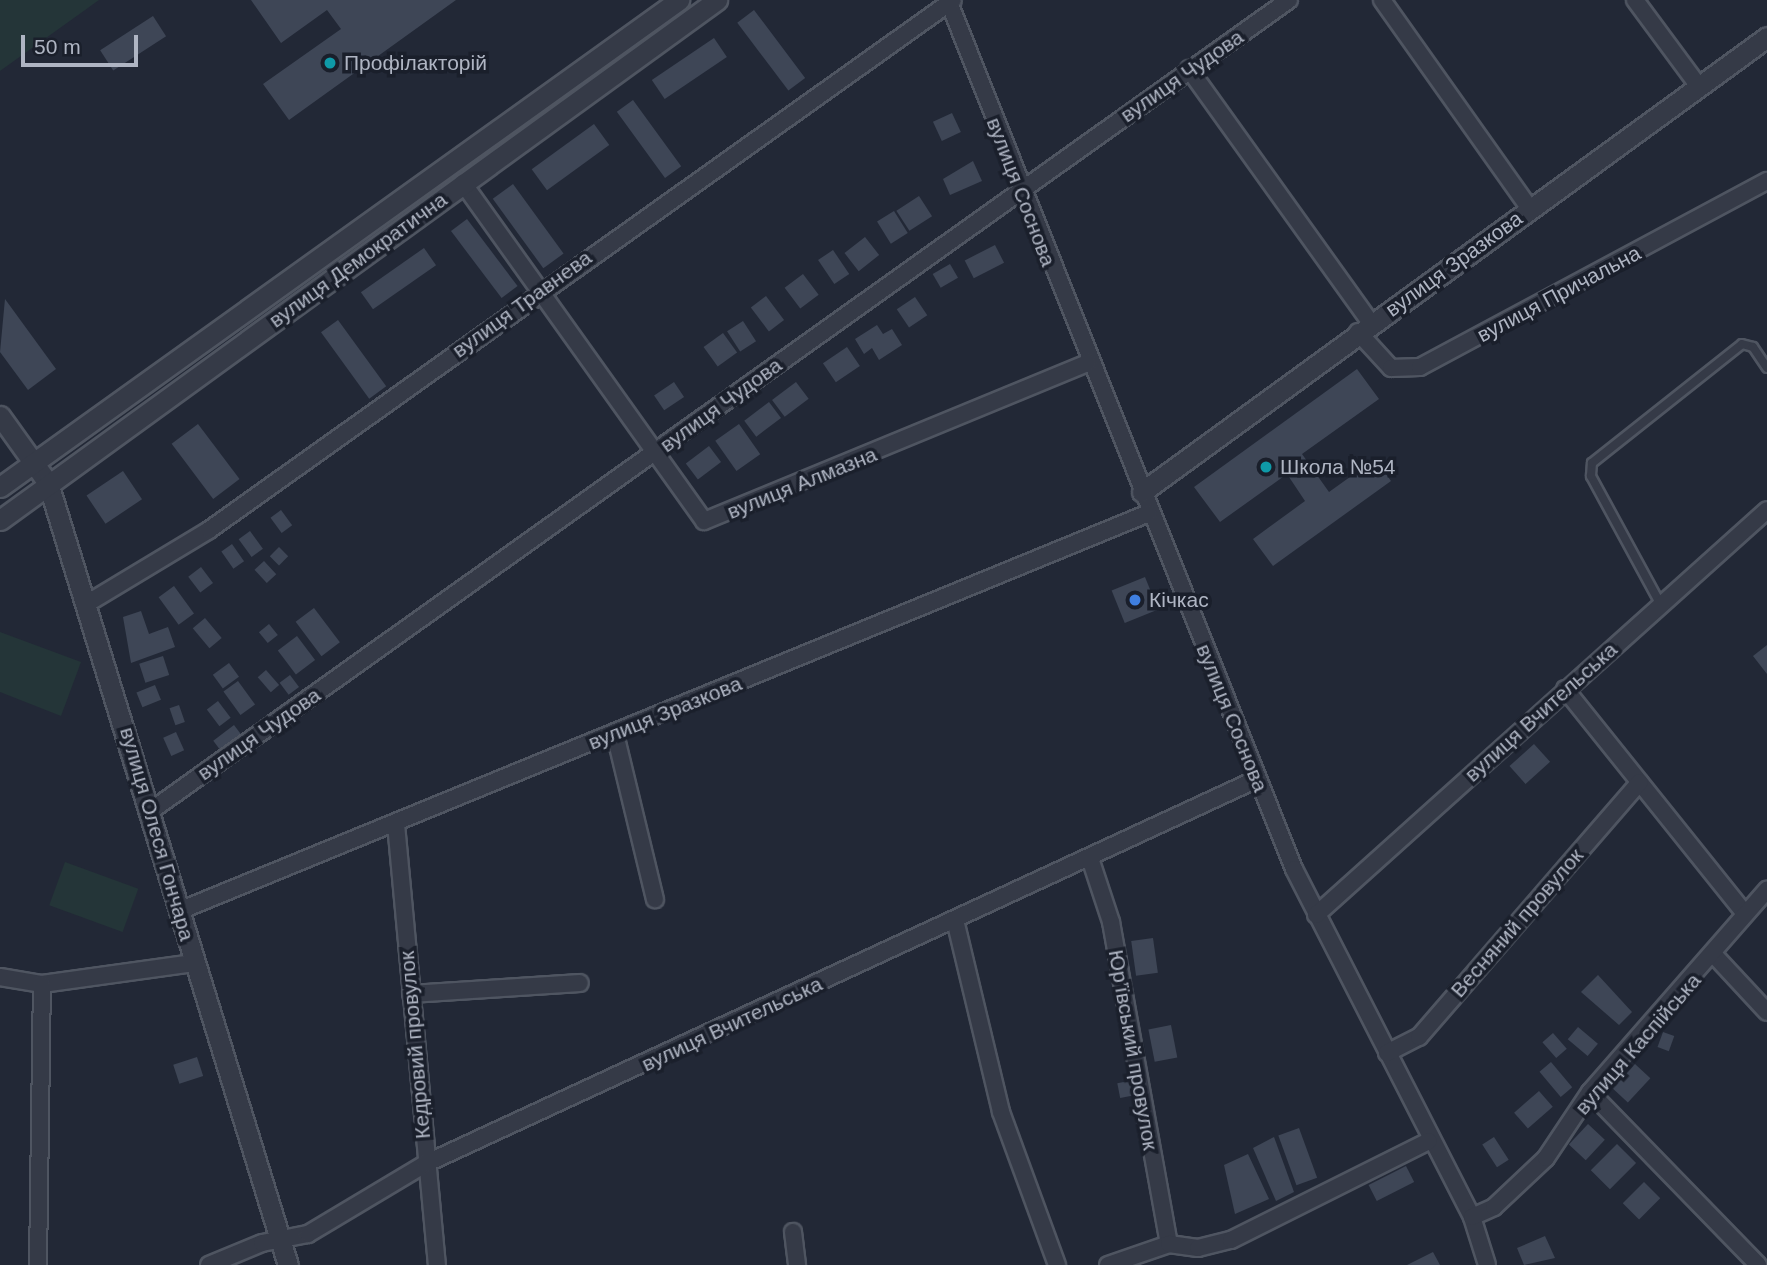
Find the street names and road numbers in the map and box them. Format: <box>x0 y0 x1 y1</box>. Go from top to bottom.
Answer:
street label: вулиця Чудова <box>1116 24 1248 128</box>
street label: вулиця Соснова <box>981 114 1061 270</box>
street label: вулиця Демократична <box>264 187 452 333</box>
street label: вулиця Зразкова <box>1381 206 1527 322</box>
street label: вулиця Причальна <box>1473 240 1645 348</box>
street label: вулиця Травнева <box>447 245 597 363</box>
street label: вулиця Чудова <box>655 352 787 458</box>
street label: вулиця Алмазна <box>724 442 880 524</box>
street label: вулиця Вчительська <box>1460 637 1622 787</box>
street label: вулиця Соснова <box>1191 640 1273 796</box>
street label: вулиця Зразкова <box>585 671 745 755</box>
street label: вулиця Чудова <box>193 682 325 786</box>
street label: вулиця Олеся Гончара <box>114 724 200 944</box>
street label: Весняний провулок <box>1446 843 1588 1003</box>
street label: Юр’ївський провулок <box>1103 948 1163 1152</box>
street label: Кедровий провулок <box>394 950 436 1140</box>
street label: вулиця Каспійська <box>1570 968 1706 1120</box>
street label: вулиця Вчительська <box>638 971 826 1077</box>

